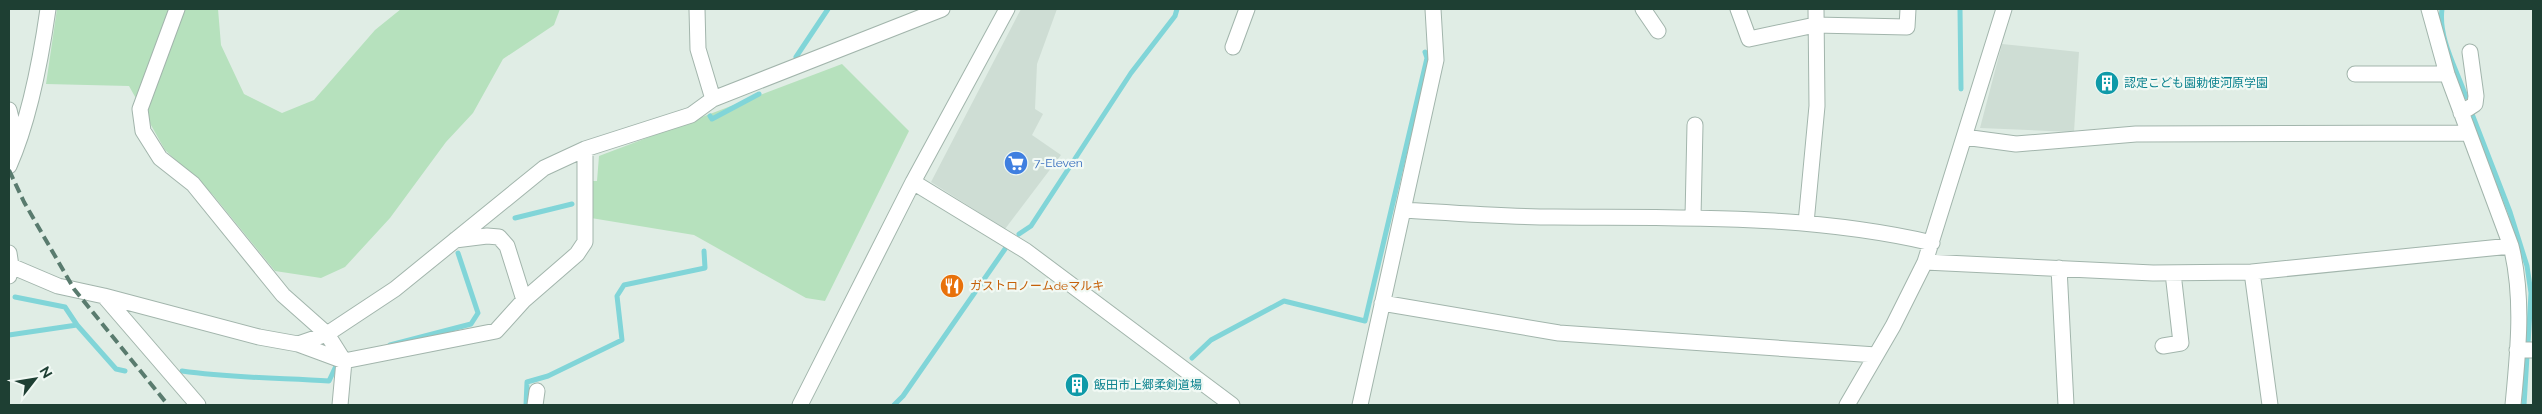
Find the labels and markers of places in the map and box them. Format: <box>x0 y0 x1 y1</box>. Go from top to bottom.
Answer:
building icon: 認定こども園勅使河原学園 <box>2094 70 2120 96</box>
place label: 認定こども園勅使河原学園 <box>2124 76 2268 90</box>
supermarket icon: 7-Eleven <box>1003 150 1029 176</box>
place label: 7-Eleven <box>1034 156 1083 170</box>
restaurant icon: ガストロノームdeマルキ <box>939 273 965 299</box>
place label: ガストロノームdeマルキ <box>970 279 1104 293</box>
building icon: 飯田市上郷柔剣道場 <box>1064 372 1090 398</box>
place label: 飯田市上郷柔剣道場 <box>1094 378 1202 392</box>

